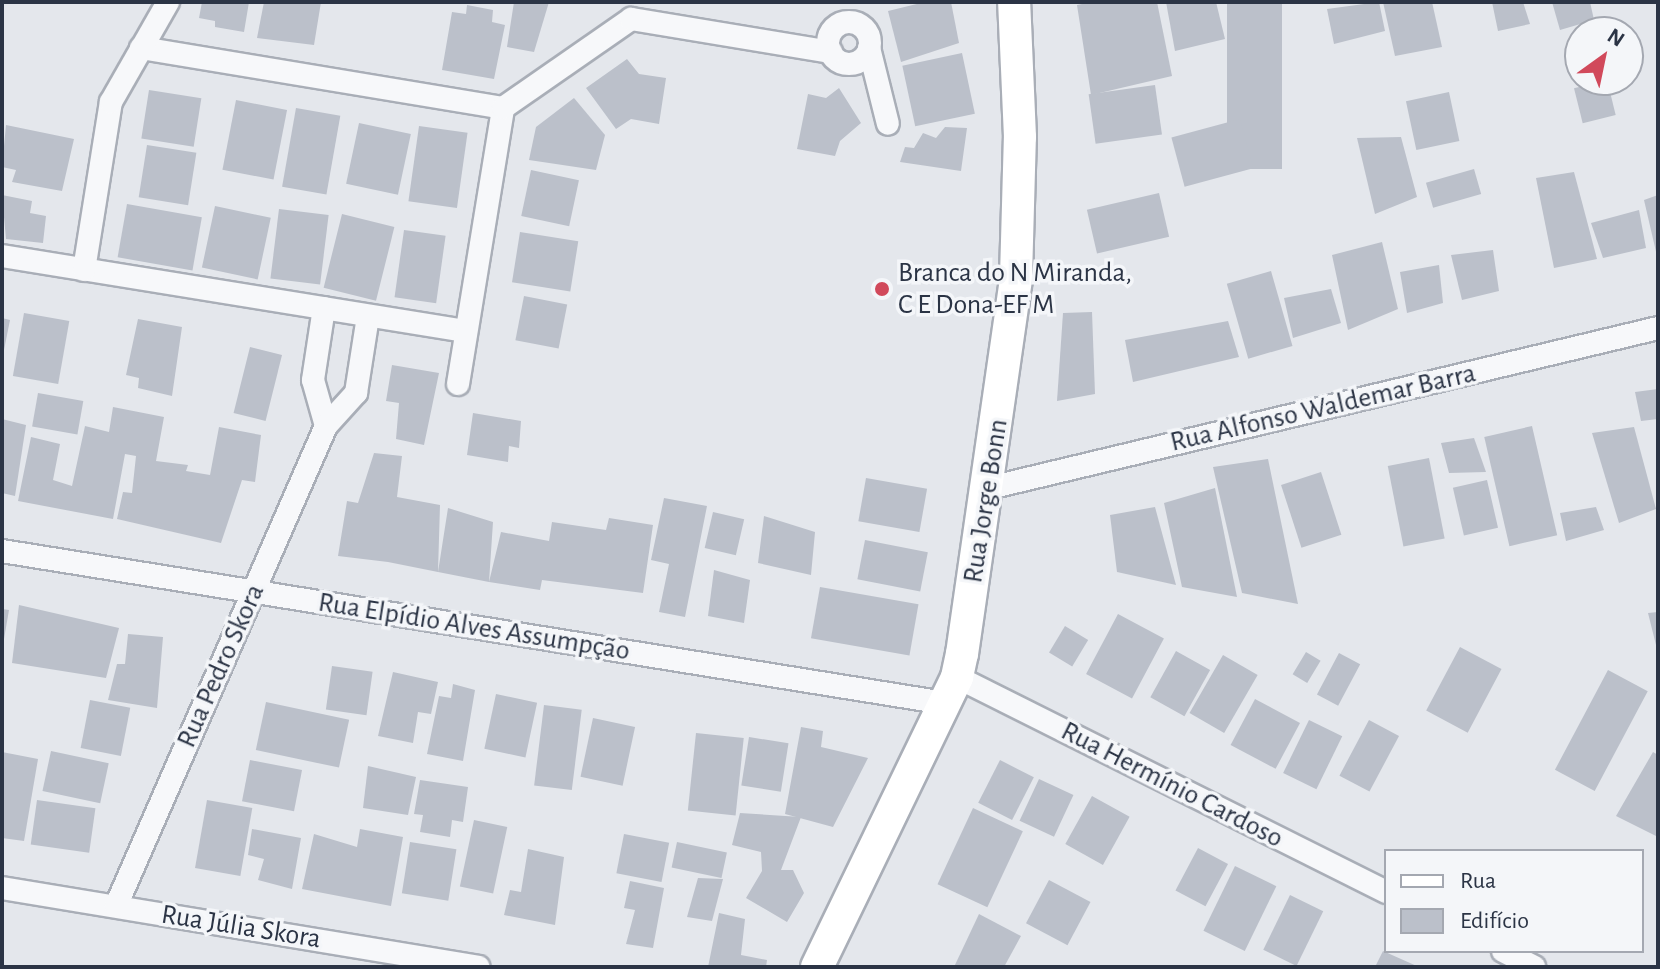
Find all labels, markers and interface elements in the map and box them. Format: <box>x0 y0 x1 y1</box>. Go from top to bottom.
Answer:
north arrow <box>1564 16 1644 96</box>
text: N <box>1604 24 1628 51</box>
place label: Branca do N Miranda, C E Dona-EF M <box>898 256 1132 322</box>
marker: Branca do N Miranda, C E Dona-EF M <box>873 280 891 298</box>
street label: Rua Alfonso Waldemar Barra <box>1167 356 1479 460</box>
street label: Rua Jorge Bonn <box>956 417 1016 585</box>
street label: Rua Pedro Skora <box>170 579 272 753</box>
street label: Rua Elpídio Alves Assumpção <box>316 586 632 668</box>
street label: Rua Hermínio Cardoso <box>1055 714 1289 856</box>
legend <box>1384 849 1644 953</box>
text: Rua <box>1460 869 1496 893</box>
street label: Rua Júlia Skora <box>159 898 323 956</box>
text: Edifício <box>1460 909 1529 933</box>

